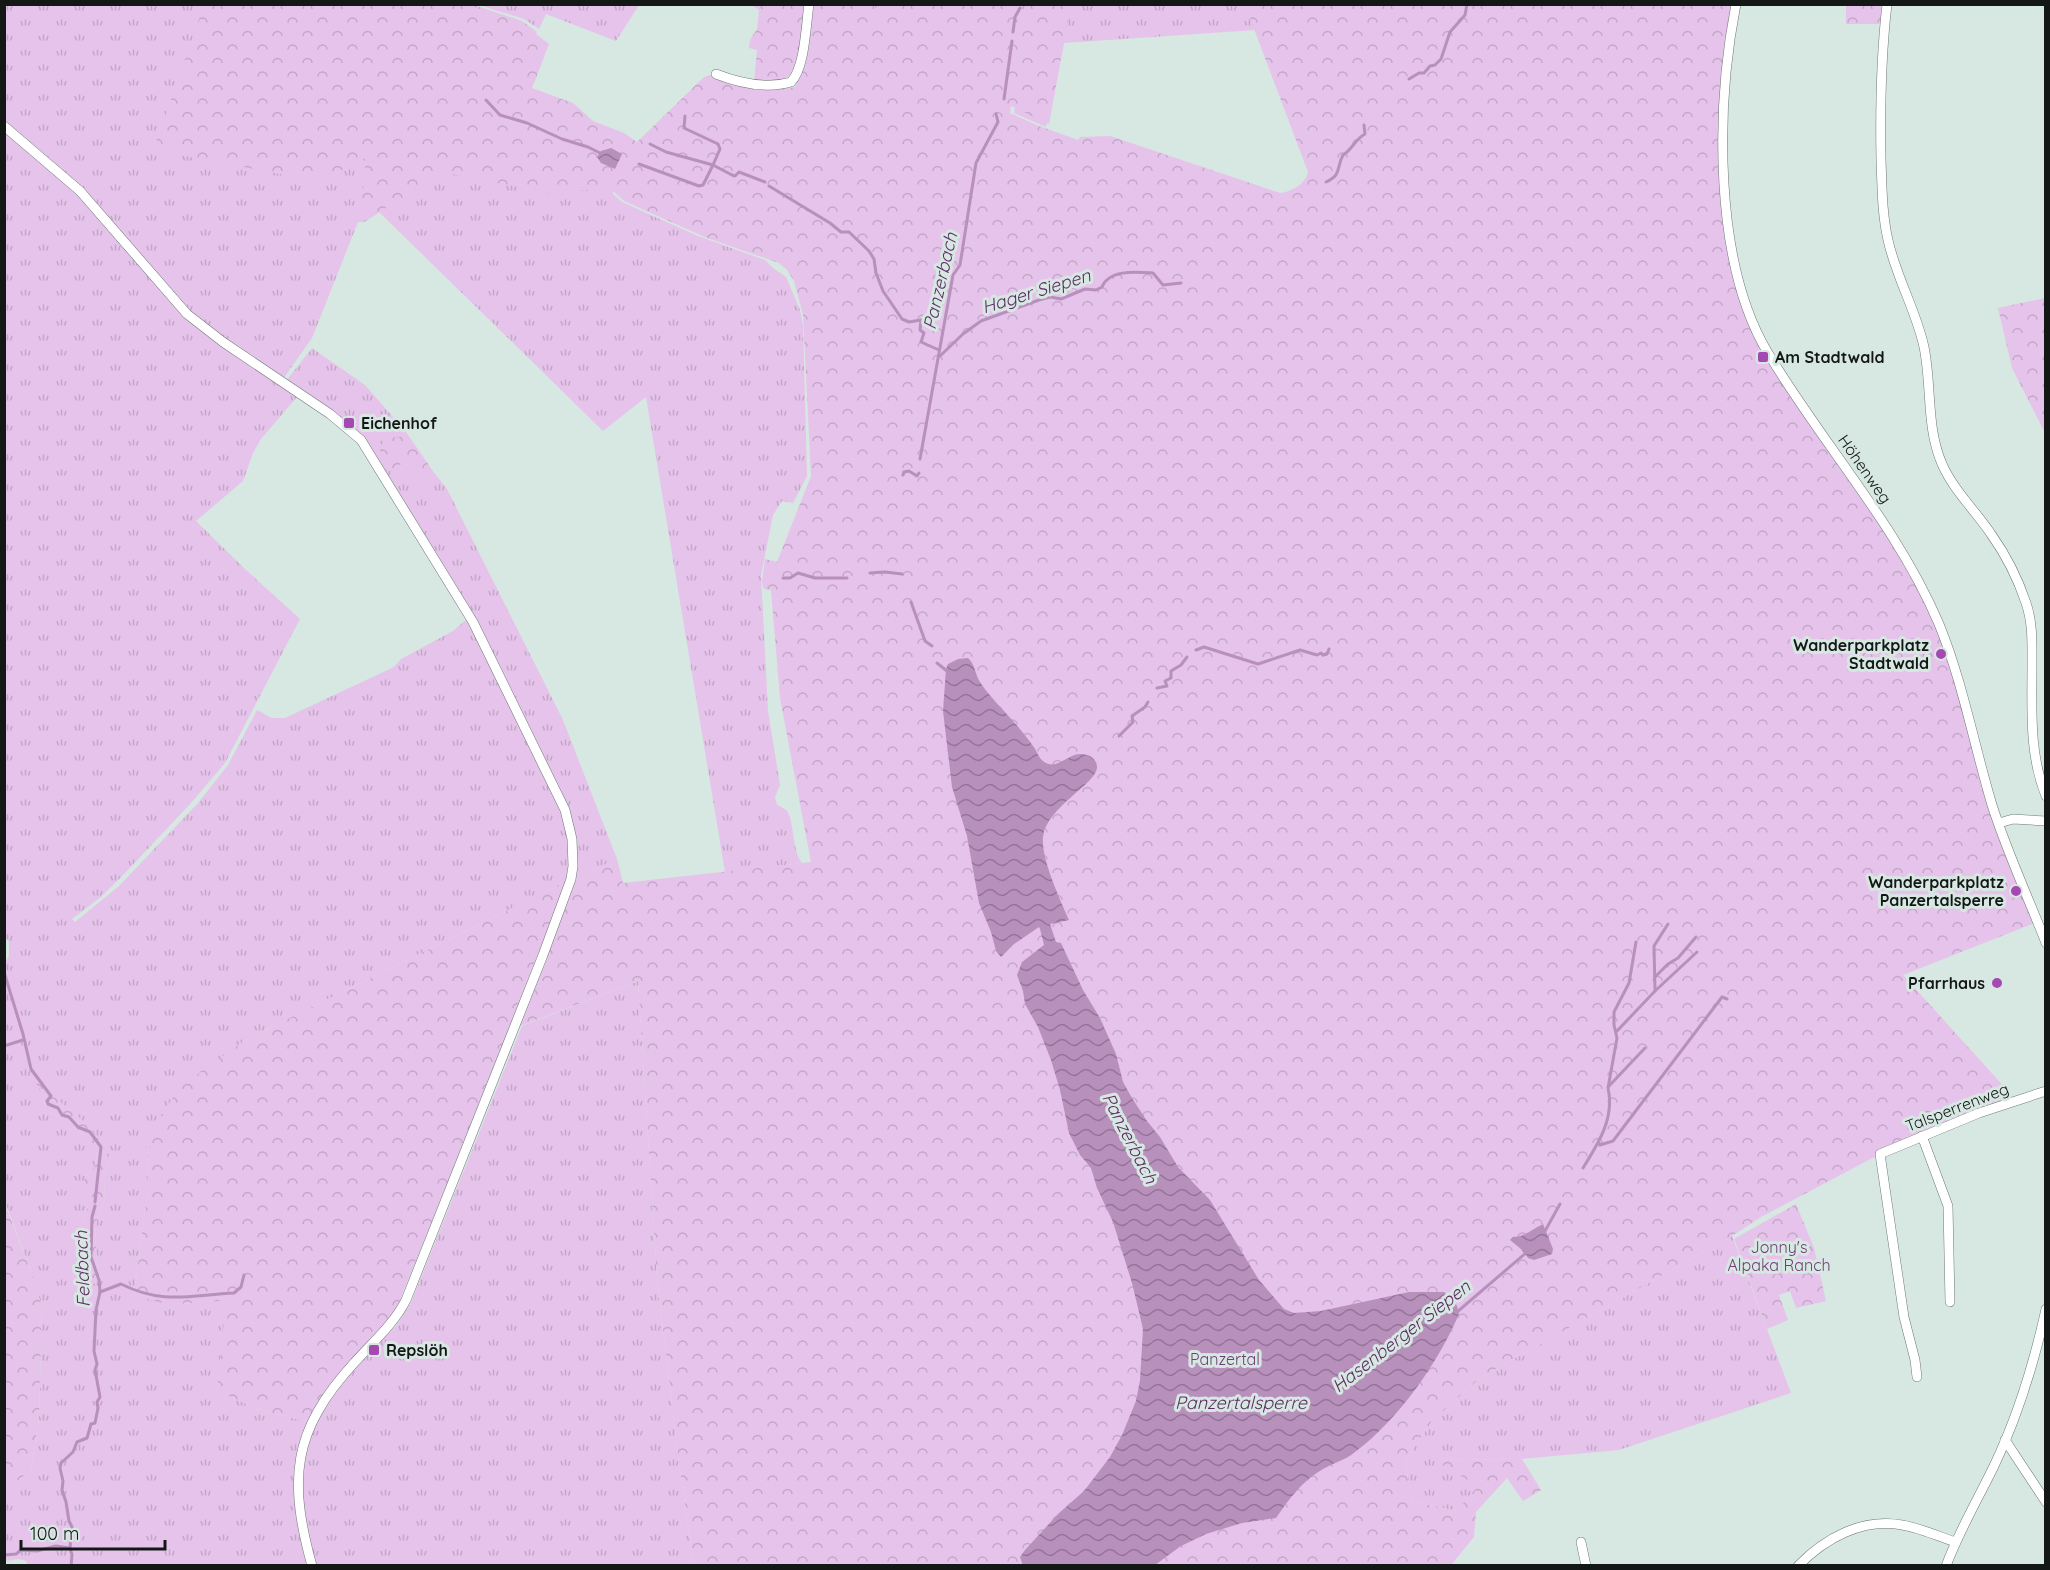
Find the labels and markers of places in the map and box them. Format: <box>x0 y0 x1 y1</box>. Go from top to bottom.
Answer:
place label: Am Stadtwald <box>1775 347 1884 367</box>
marker: Am Stadtwald <box>1756 350 1770 364</box>
place label: Eichenhof <box>361 413 437 433</box>
marker: Eichenhof <box>342 416 356 430</box>
place label: Wanderparkplatz Stadtwald <box>1793 635 1929 673</box>
marker: Wanderparkplatz Stadtwald <box>1934 647 1948 661</box>
place label: Wanderparkplatz Panzertalsperre <box>1868 872 2004 910</box>
marker: Wanderparkplatz Panzertalsperre <box>2009 884 2023 898</box>
place label: Pfarrhaus <box>1908 973 1985 993</box>
marker: Pfarrhaus <box>1990 976 2004 990</box>
place label: Repslöh <box>386 1340 448 1360</box>
marker: Repslöh <box>367 1343 381 1357</box>

